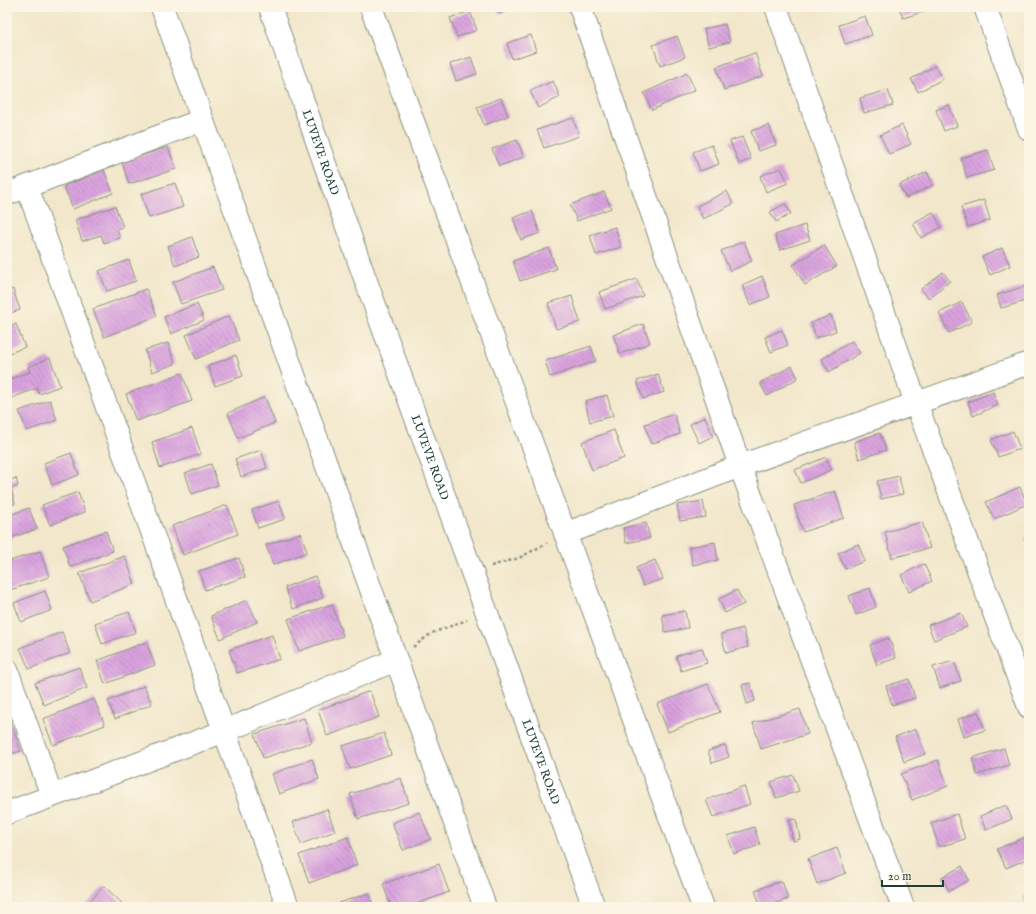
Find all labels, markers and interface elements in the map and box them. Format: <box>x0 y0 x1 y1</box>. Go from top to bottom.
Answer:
street label: LUVEVE ROAD <box>299 108 343 197</box>
street label: LUVEVE ROAD <box>408 413 453 502</box>
street label: LUVEVE ROAD <box>519 717 564 807</box>
scale bar <box>882 862 943 888</box>
text: 20 m <box>888 869 911 884</box>

